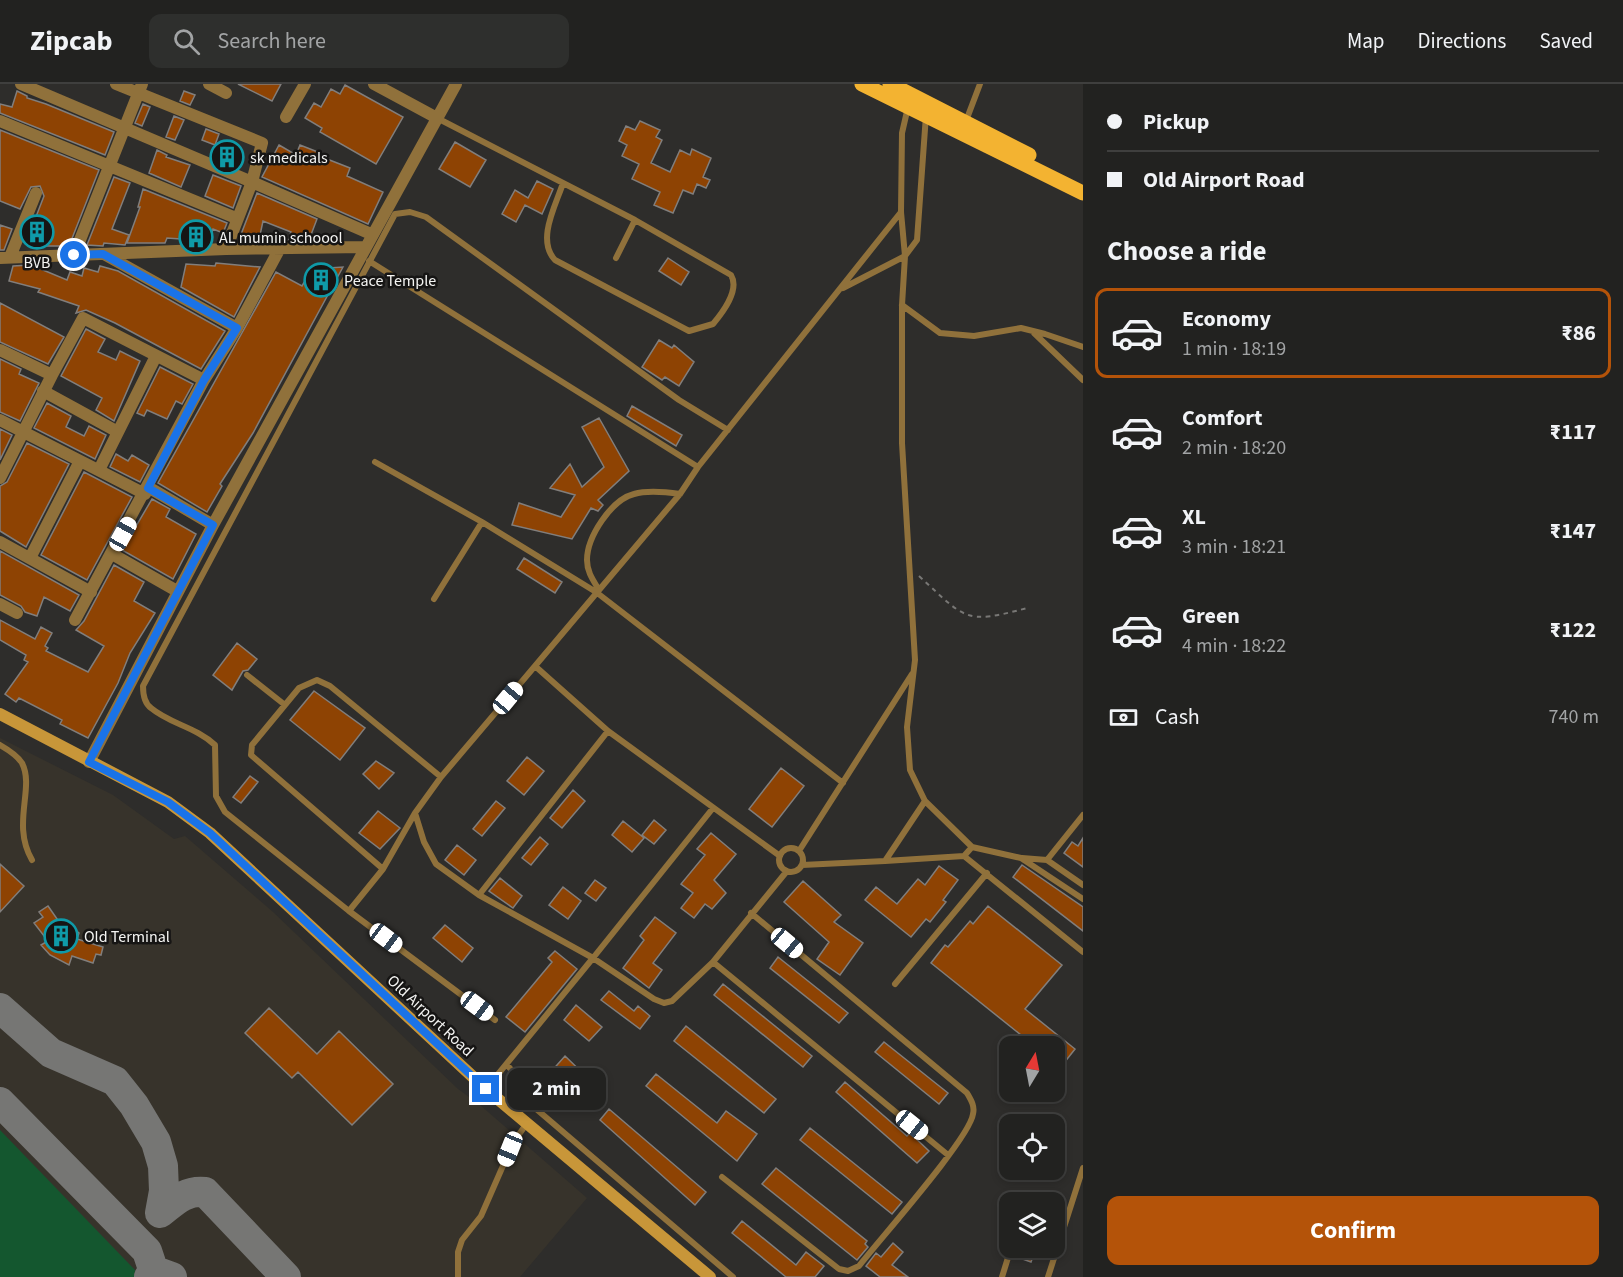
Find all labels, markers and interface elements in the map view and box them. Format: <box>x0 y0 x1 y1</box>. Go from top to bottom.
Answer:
search box <box>149 14 569 68</box>
text: Zipcab <box>30 21 113 61</box>
icon: search <box>170 25 203 58</box>
text: Search here <box>218 25 326 57</box>
text: Map <box>1347 26 1385 56</box>
text: Directions <box>1418 26 1506 56</box>
text: Saved <box>1539 26 1593 56</box>
text: Pickup <box>1143 106 1209 138</box>
building icon: sk medicals <box>209 139 245 175</box>
place label: sk medicals <box>250 147 328 169</box>
text: Old Airport Road <box>1143 164 1305 196</box>
building icon: BVB <box>19 214 55 250</box>
building icon: AL mumin schoool <box>178 219 214 255</box>
place label: AL mumin schoool <box>219 227 343 249</box>
text: Choose a ride <box>1107 232 1267 271</box>
route start <box>60 241 87 268</box>
place label: BVB <box>24 252 50 274</box>
building icon: Peace Temple <box>303 262 339 298</box>
place label: Peace Temple <box>344 270 436 292</box>
text: Economy <box>1182 303 1271 335</box>
icon: car <box>1110 306 1164 360</box>
text: ₹86 <box>1561 317 1596 349</box>
text: 1 min · 18:19 <box>1182 335 1286 363</box>
text: Comfort <box>1182 402 1263 434</box>
icon: car <box>1110 405 1164 459</box>
text: ₹117 <box>1550 416 1596 448</box>
text: 2 min · 18:20 <box>1182 434 1286 462</box>
text: XL <box>1182 501 1206 533</box>
icon: car <box>1110 504 1164 558</box>
car <box>106 514 140 554</box>
text: ₹147 <box>1550 515 1596 547</box>
text: 3 min · 18:21 <box>1182 533 1286 561</box>
text: Green <box>1182 600 1240 632</box>
icon: car <box>1110 603 1164 657</box>
text: ₹122 <box>1550 614 1596 646</box>
text: 4 min · 18:22 <box>1182 632 1286 660</box>
car <box>490 678 526 718</box>
icon: cash <box>1107 701 1140 734</box>
text: Cash <box>1155 701 1200 733</box>
text: 740 m <box>1549 703 1599 731</box>
building icon: Old Terminal <box>43 918 79 954</box>
car <box>366 920 406 956</box>
car <box>767 925 807 961</box>
place label: Old Terminal <box>84 926 170 948</box>
street label: Old Airport Road <box>382 970 478 1062</box>
car <box>457 988 497 1024</box>
north arrow <box>999 1036 1065 1102</box>
map controls <box>999 1036 1065 1258</box>
callout: 2 min <box>507 1068 606 1110</box>
route end <box>472 1075 499 1102</box>
text: 2 min <box>532 1075 581 1103</box>
car <box>892 1107 932 1143</box>
button: locate <box>999 1114 1065 1180</box>
car <box>495 1129 525 1169</box>
button: layers <box>999 1192 1065 1258</box>
button: Confirm <box>1107 1196 1599 1265</box>

